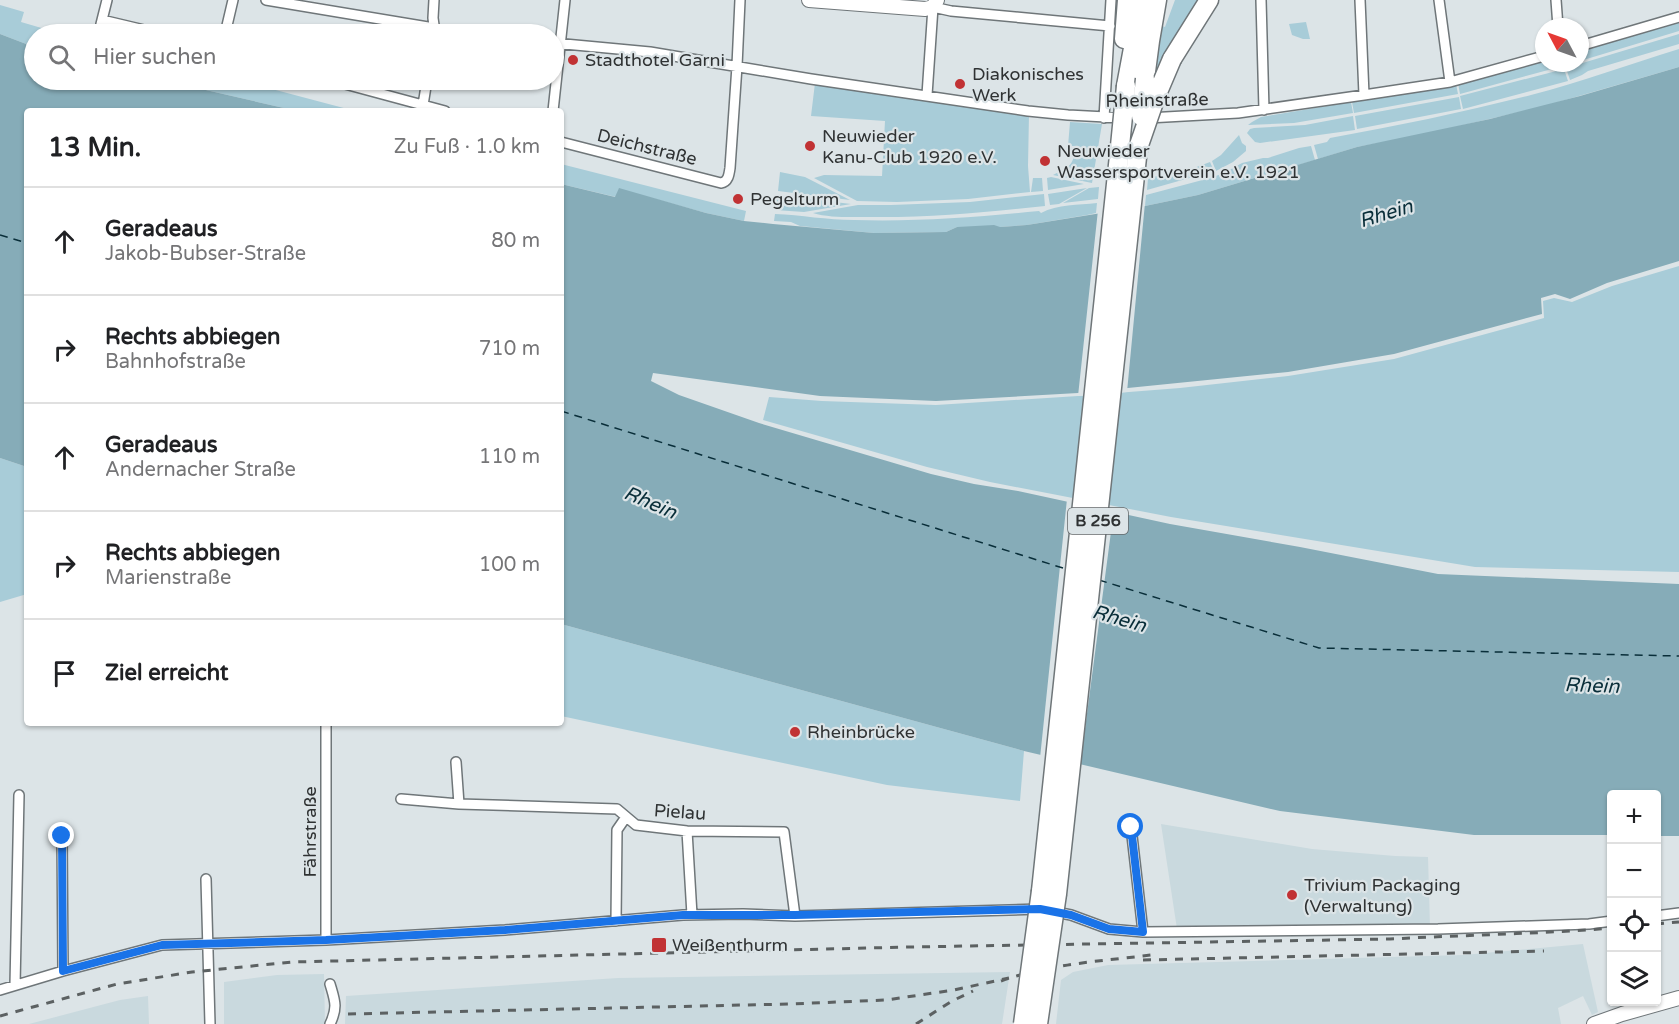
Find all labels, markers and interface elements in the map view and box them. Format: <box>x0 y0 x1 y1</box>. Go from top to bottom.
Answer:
north arrow <box>1535 18 1589 72</box>
search box <box>24 24 564 90</box>
icon: search <box>45 41 78 74</box>
text: Hier suchen <box>93 44 216 70</box>
place label: Stadthotel Garni <box>585 49 725 71</box>
marker: Stadthotel Garni <box>566 53 580 67</box>
place label: Diakonisches Werk <box>972 63 1084 106</box>
marker: Diakonisches Werk <box>953 77 967 91</box>
street label: Rheinstraße <box>1105 88 1209 112</box>
street label: Deichstraße <box>595 124 699 170</box>
place label: Neuwieder Kanu-Club 1920 e.V. <box>822 125 997 168</box>
text: 13 Min. <box>48 132 141 163</box>
text: Zu Fuß · 1.0 km <box>394 135 540 159</box>
marker: Neuwieder Kanu-Club 1920 e.V. <box>803 139 817 153</box>
place label: Neuwieder Wassersportverein e.V. 1921 <box>1057 140 1300 183</box>
marker: Neuwieder Wassersportverein e.V. 1921 <box>1038 154 1052 168</box>
place label: Pegelturm <box>750 188 839 210</box>
marker: Pegelturm <box>731 192 745 206</box>
water label: Rhein <box>1356 194 1417 234</box>
text: Geradeaus <box>105 216 217 242</box>
icon: ahead <box>48 225 81 258</box>
text: 80 m <box>491 229 540 253</box>
text: Jakob-Bubser-Straße <box>105 242 306 266</box>
text: Rechts abbiegen <box>105 324 280 350</box>
icon: right <box>48 333 81 366</box>
text: 710 m <box>479 337 540 361</box>
text: Bahnhofstraße <box>105 350 246 374</box>
text: Geradeaus <box>105 432 217 458</box>
icon: ahead <box>48 441 81 474</box>
text: 110 m <box>479 445 540 469</box>
text: Andernacher Straße <box>105 458 296 482</box>
water label: Rhein <box>620 481 681 525</box>
road number: B 256 <box>1068 508 1128 534</box>
text: Rechts abbiegen <box>105 540 280 566</box>
icon: right <box>48 549 81 582</box>
text: 100 m <box>479 553 540 577</box>
text: Marienstraße <box>105 566 231 590</box>
water label: Rhein <box>1089 600 1149 638</box>
icon: arrive <box>48 657 81 690</box>
text: Ziel erreicht <box>105 660 228 686</box>
water label: Rhein <box>1564 673 1621 699</box>
place label: Rheinbrücke <box>807 721 915 743</box>
marker: Rheinbrücke <box>788 725 802 739</box>
street label: Fährstraße <box>299 786 321 878</box>
map controls <box>1607 790 1661 1006</box>
button: + <box>1607 790 1661 844</box>
street label: Pielau <box>653 799 707 825</box>
route start <box>1117 813 1143 839</box>
route end <box>48 822 74 848</box>
button: − <box>1607 844 1661 898</box>
place label: Trivium Packaging (Verwaltung) <box>1304 874 1461 917</box>
marker: Trivium Packaging (Verwaltung) <box>1285 888 1299 902</box>
button: locate <box>1607 898 1661 952</box>
place label: Weißenthurm <box>672 934 788 956</box>
marker: Weißenthurm <box>650 936 668 954</box>
button: layers <box>1607 952 1661 1006</box>

